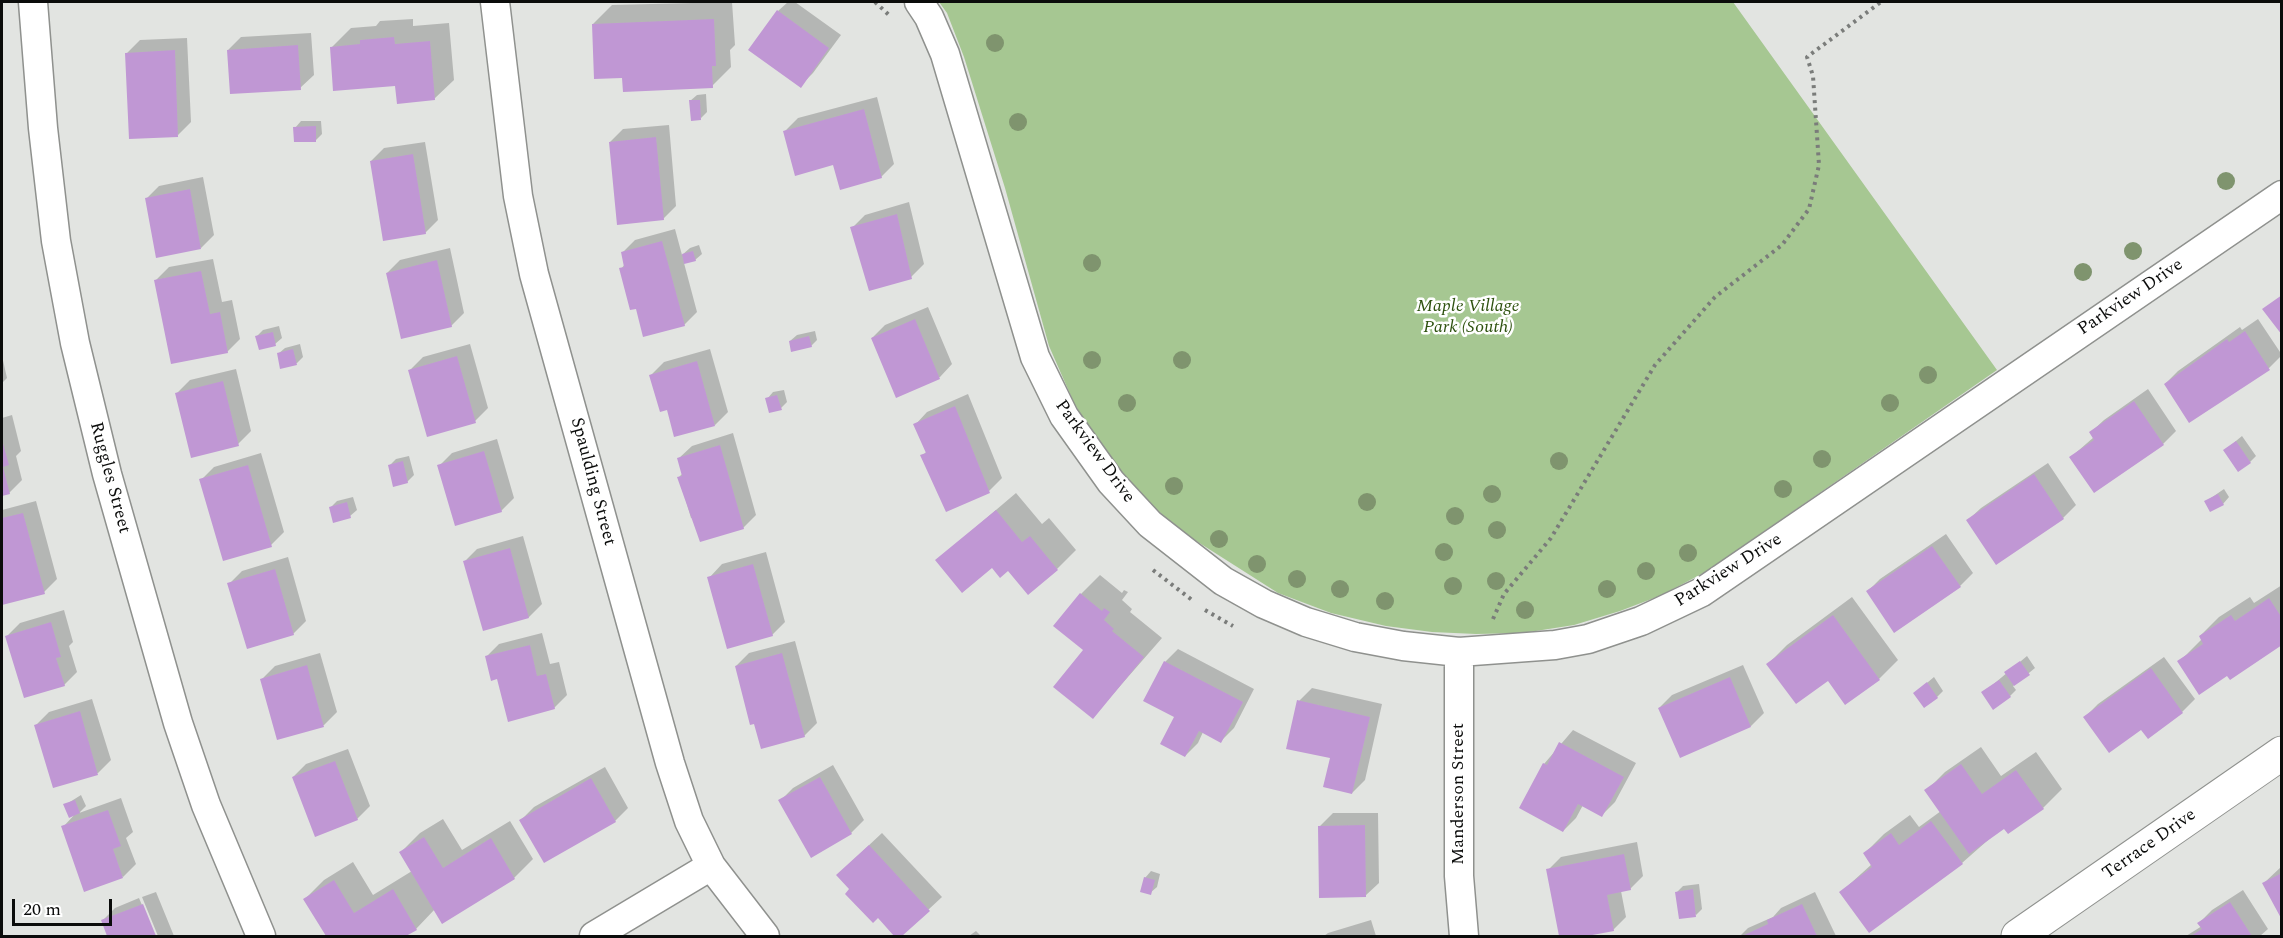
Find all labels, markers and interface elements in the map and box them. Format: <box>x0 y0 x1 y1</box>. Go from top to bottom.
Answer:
street label: Parkview Drive <box>2074 255 2188 341</box>
park label: Maple Village Park (South) <box>1417 296 1519 338</box>
street label: Parkview Drive <box>1049 396 1139 508</box>
street label: Spaulding Street <box>565 416 619 548</box>
street label: Ruggles Street <box>84 420 134 536</box>
street label: Parkview Drive <box>1671 529 1787 613</box>
street label: Manderson Street <box>1448 723 1470 865</box>
street label: Terrace Drive <box>2099 805 2201 885</box>
scale bar <box>15 887 116 925</box>
text: 20 m <box>23 896 61 923</box>

